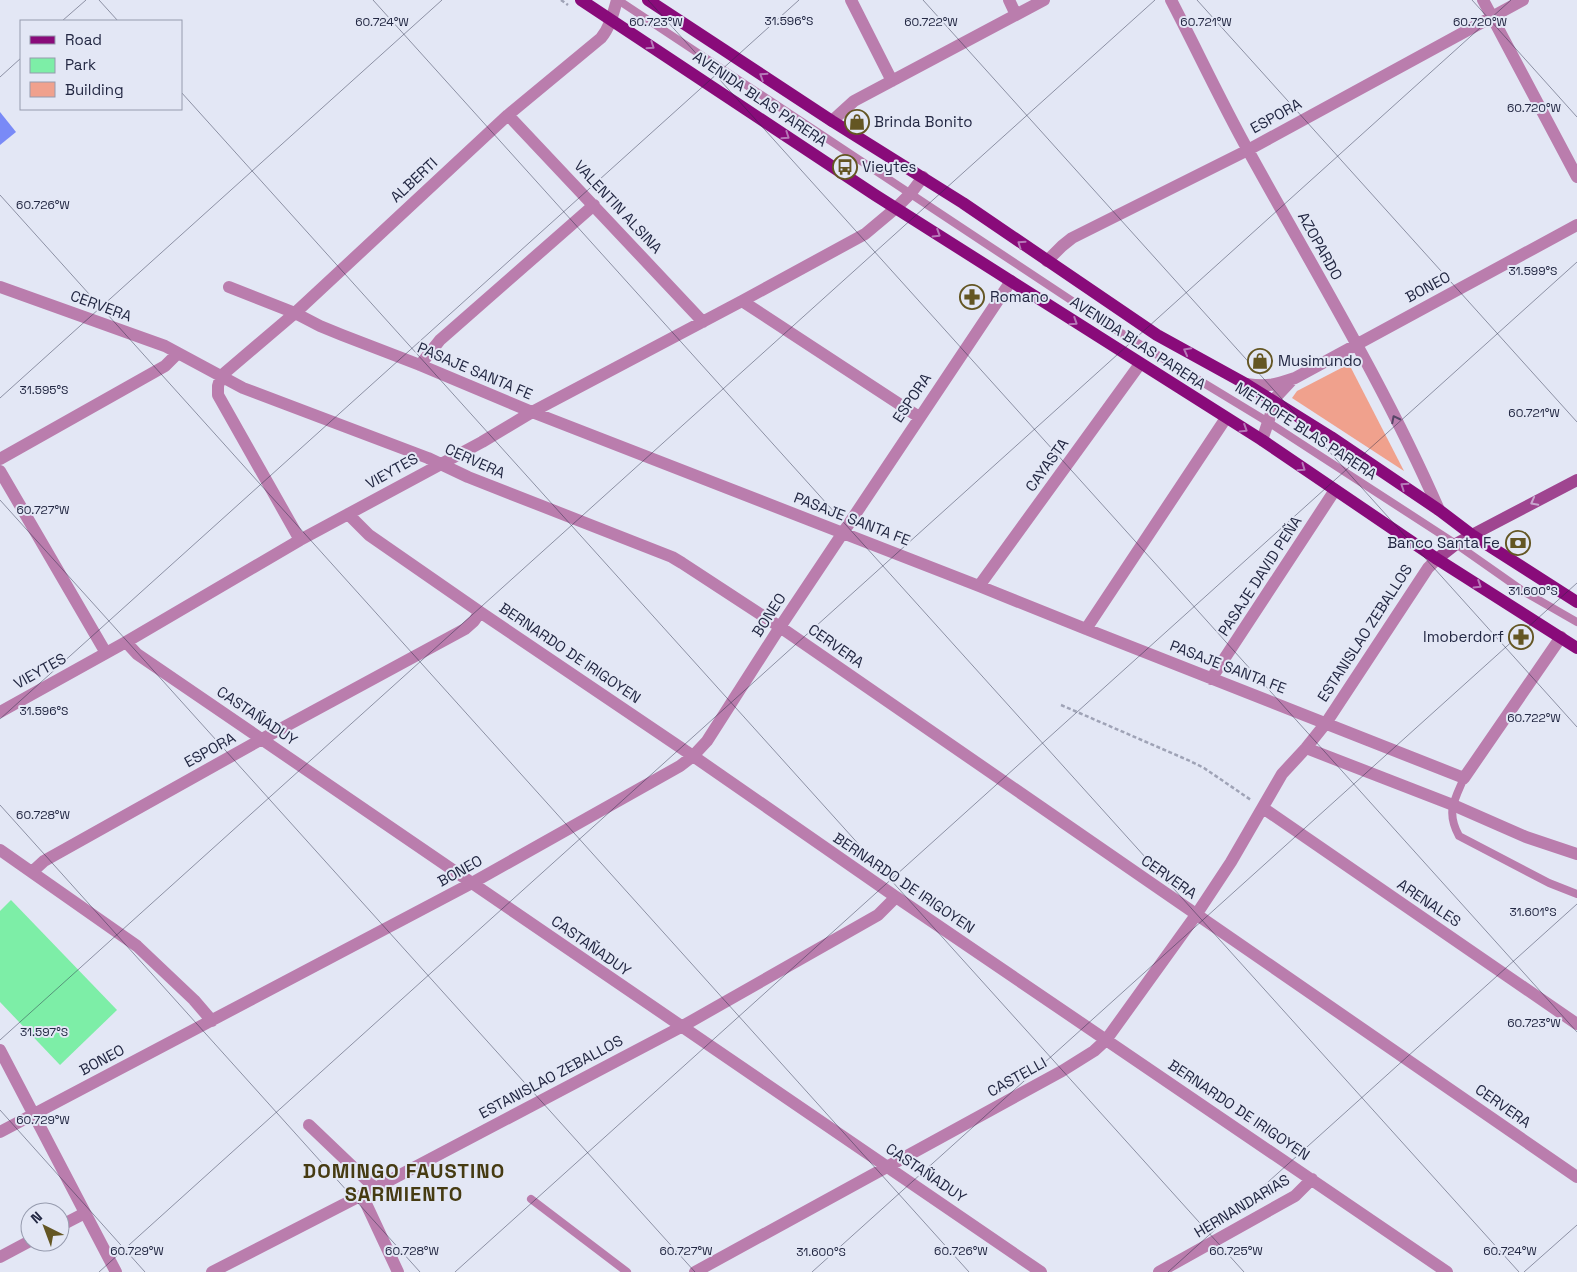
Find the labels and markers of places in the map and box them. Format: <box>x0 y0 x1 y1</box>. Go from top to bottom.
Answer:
shop icon: Brinda Bonito <box>844 109 870 135</box>
place label: Brinda Bonito <box>874 112 973 131</box>
bus stop icon: Vieytes <box>832 154 858 180</box>
place label: Vieytes <box>862 157 917 176</box>
pharmacy icon: Romano <box>959 284 985 310</box>
place label: Romano <box>990 287 1049 306</box>
shop icon: Musimundo <box>1247 348 1273 374</box>
place label: Musimundo <box>1278 351 1362 370</box>
bank icon: Banco Santa Fe <box>1505 530 1531 556</box>
place label: Banco Santa Fe <box>1387 533 1500 552</box>
pharmacy icon: Imoberdorf <box>1508 624 1534 650</box>
place label: Imoberdorf <box>1423 627 1504 646</box>

